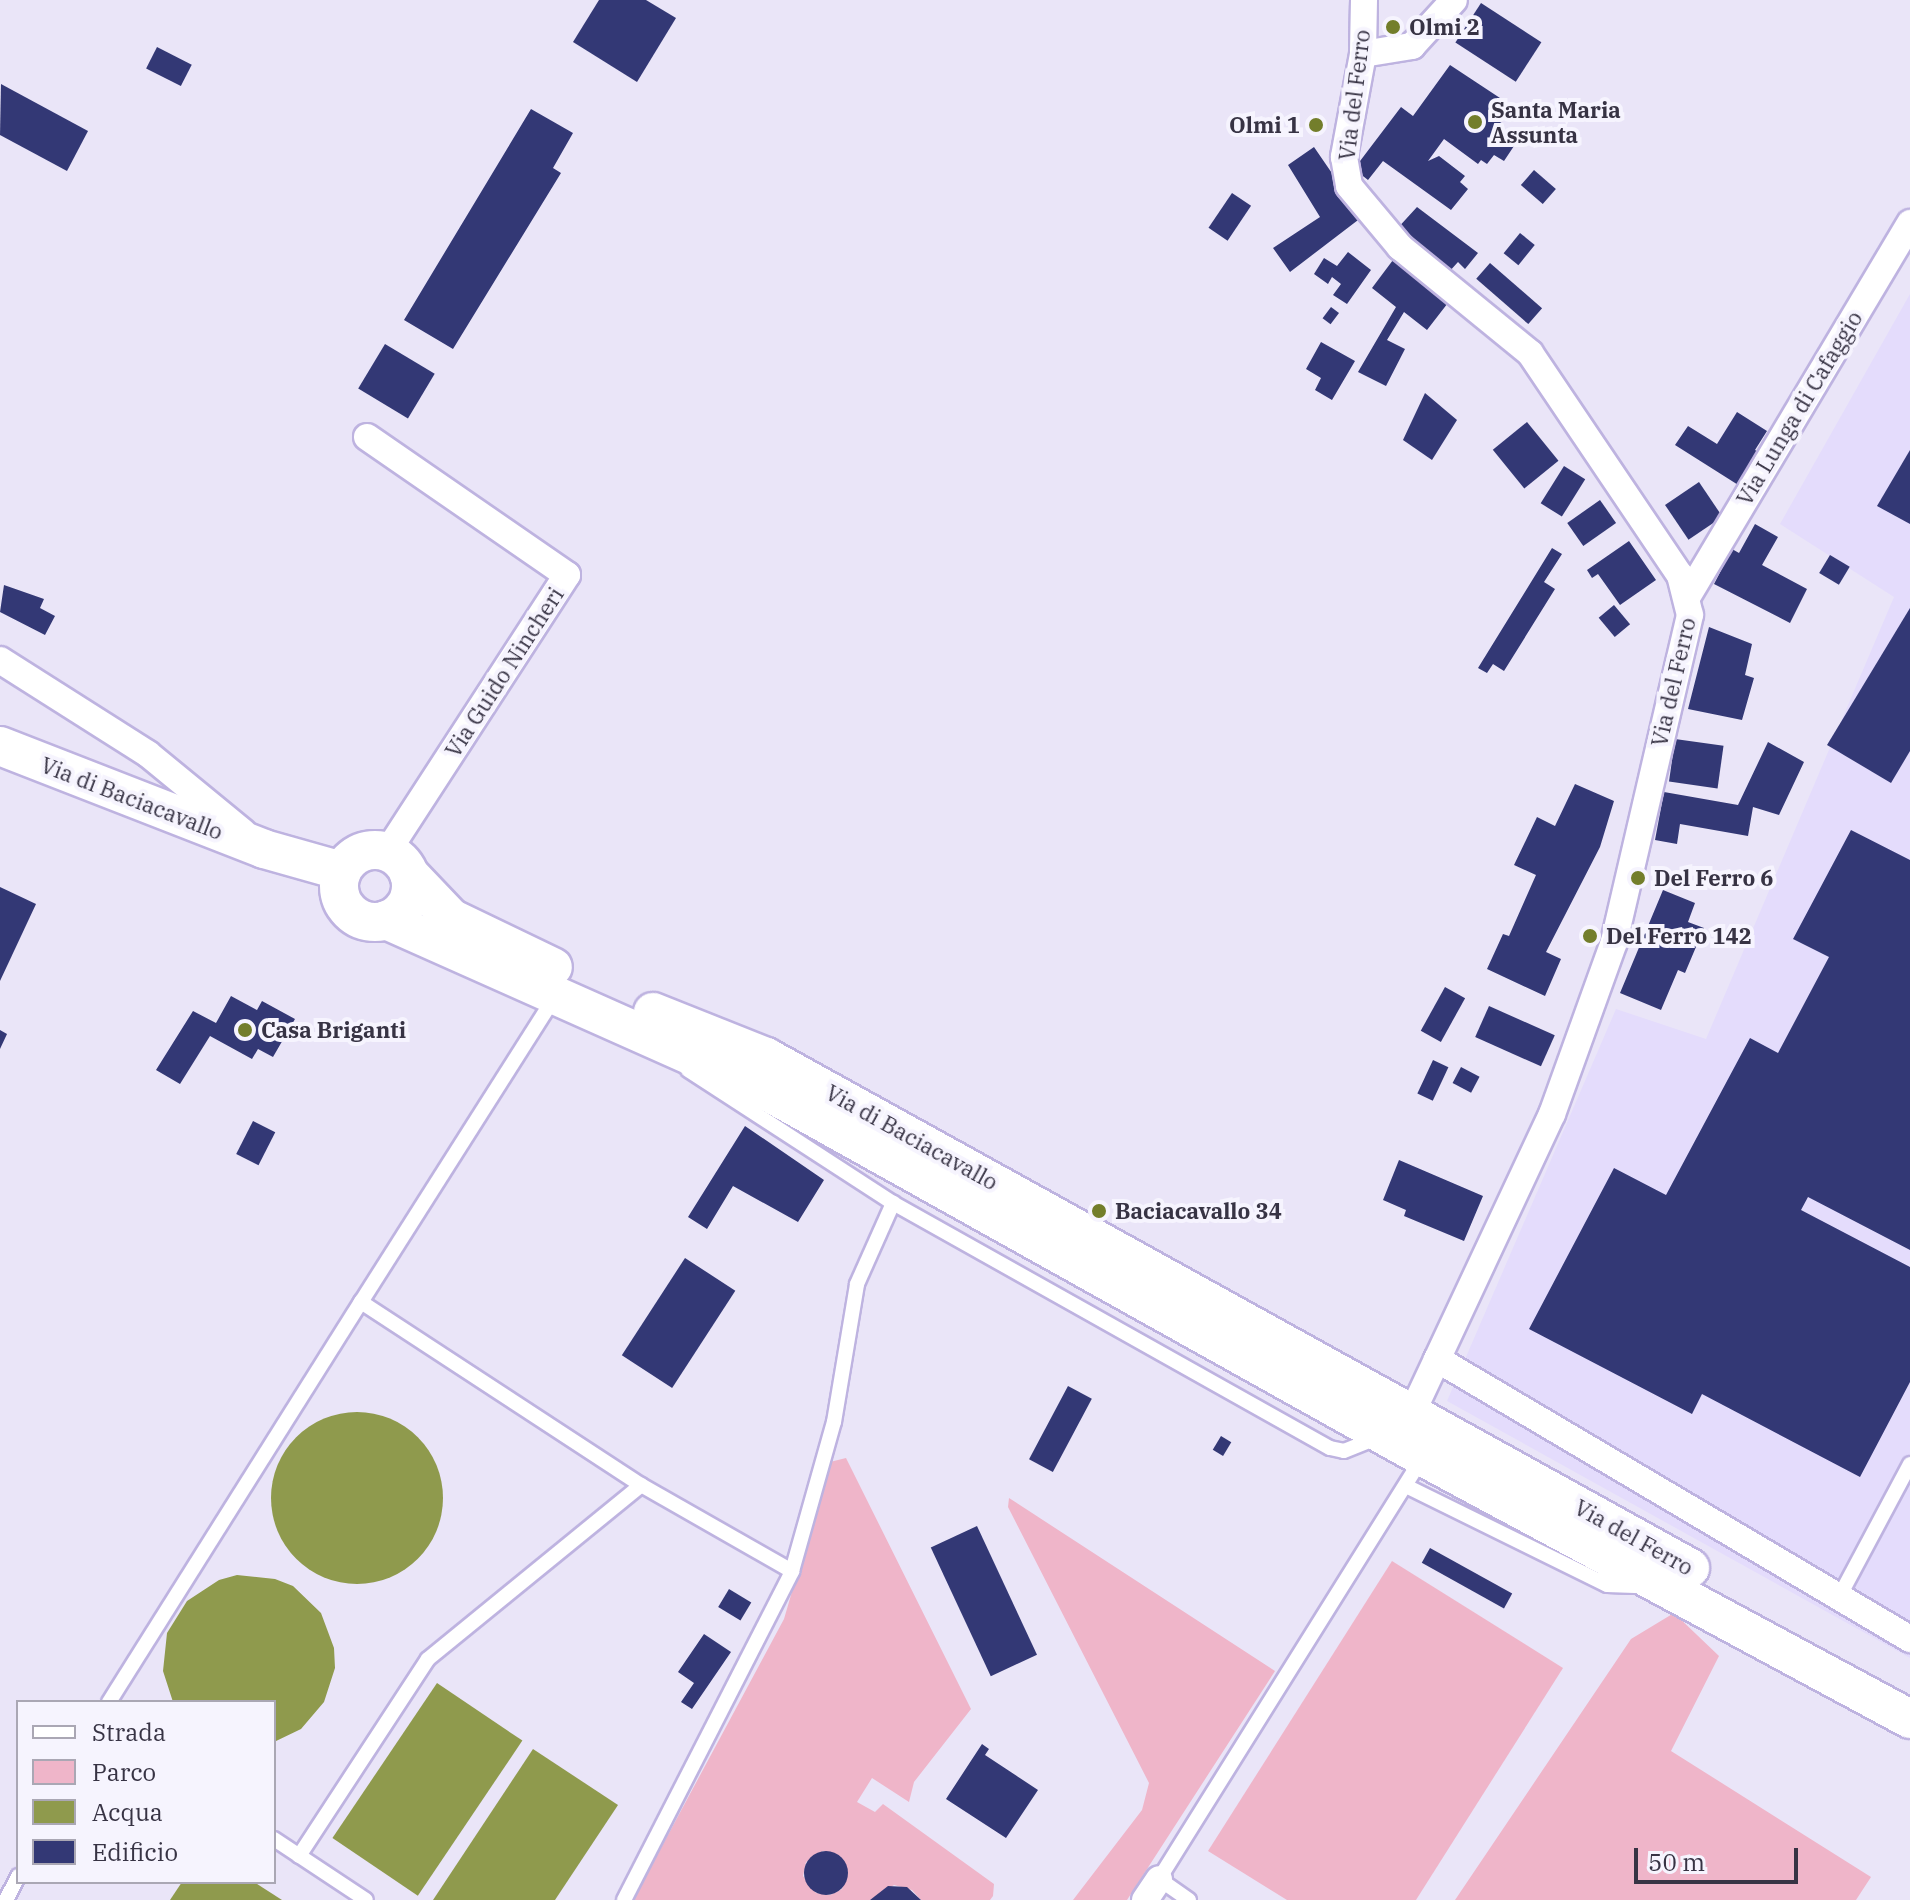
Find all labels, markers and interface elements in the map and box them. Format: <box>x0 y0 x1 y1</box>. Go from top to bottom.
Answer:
place label: Olmi 2 <box>1409 14 1480 40</box>
marker: Olmi 2 <box>1384 18 1402 36</box>
street label: Via del Ferro <box>1333 28 1375 162</box>
place label: Santa Maria Assunta <box>1491 96 1621 148</box>
place label: Olmi 1 <box>1229 112 1300 138</box>
marker: Santa Maria Assunta <box>1466 113 1484 131</box>
marker: Olmi 1 <box>1307 116 1325 134</box>
street label: Via Lunga di Cafaggio <box>1731 306 1867 510</box>
street label: Via Guido Nincheri <box>439 582 569 762</box>
street label: Via del Ferro <box>1645 615 1701 749</box>
street label: Via di Baciacavallo <box>37 751 227 845</box>
place label: Del Ferro 6 <box>1654 865 1774 891</box>
marker: Del Ferro 6 <box>1629 869 1647 887</box>
place label: Del Ferro 142 <box>1606 923 1752 949</box>
marker: Del Ferro 142 <box>1581 927 1599 945</box>
place label: Casa Briganti <box>261 1017 406 1043</box>
marker: Casa Briganti <box>236 1021 254 1039</box>
street label: Via di Baciacavallo <box>821 1079 1003 1195</box>
place label: Baciacavallo 34 <box>1115 1198 1282 1224</box>
marker: Baciacavallo 34 <box>1090 1202 1108 1220</box>
street label: Via del Ferro <box>1570 1494 1698 1580</box>
legend <box>16 1700 276 1884</box>
text: Strada <box>92 1716 166 1748</box>
text: Parco <box>92 1756 156 1788</box>
text: Acqua <box>92 1796 163 1828</box>
scale bar <box>1638 1832 1802 1882</box>
text: Edificio <box>92 1836 178 1868</box>
text: 50 m <box>1648 1846 1705 1878</box>

